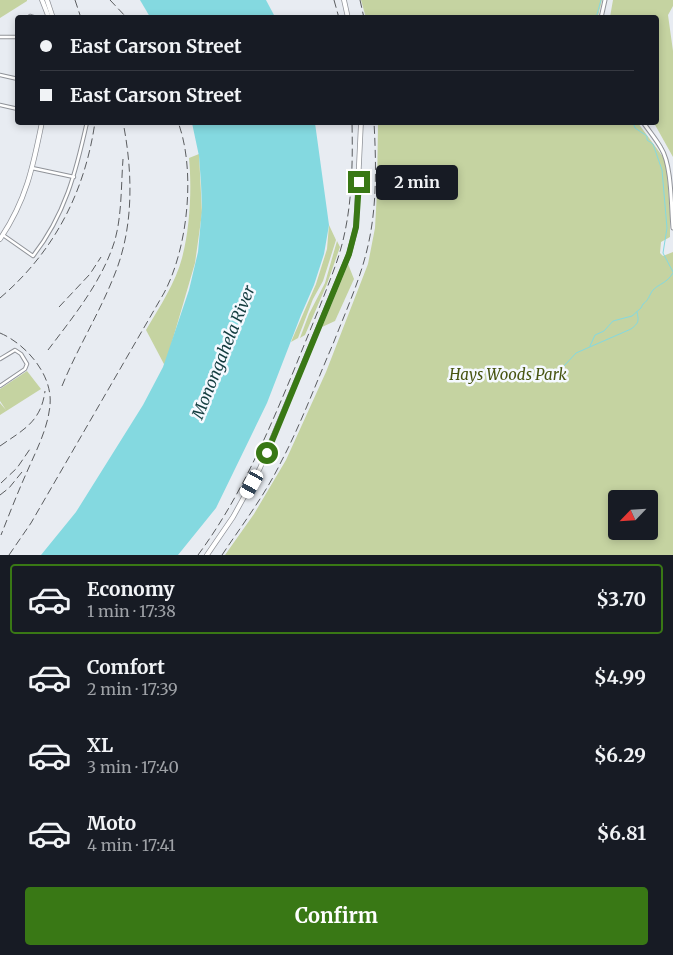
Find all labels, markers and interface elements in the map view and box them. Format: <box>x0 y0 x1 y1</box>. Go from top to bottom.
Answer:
text: East Carson Street <box>70 34 242 58</box>
text: East Carson Street <box>70 83 242 107</box>
callout: 2 min <box>376 164 459 200</box>
route end <box>348 171 370 193</box>
text: 2 min <box>394 172 440 192</box>
water label: Monongahela River <box>187 282 259 423</box>
park label: Hays Woods Park <box>448 365 568 384</box>
route start <box>256 442 278 464</box>
car <box>238 467 265 501</box>
north arrow <box>608 490 658 540</box>
map controls <box>608 490 658 540</box>
icon: car <box>27 577 72 622</box>
text: Economy <box>87 577 175 601</box>
text: $3.70 <box>596 587 646 611</box>
text: 1 min · 17:38 <box>87 601 176 621</box>
icon: car <box>27 655 72 700</box>
text: Comfort <box>87 655 165 679</box>
text: $4.99 <box>594 665 646 689</box>
text: 2 min · 17:39 <box>87 679 178 699</box>
icon: car <box>27 733 72 778</box>
text: XL <box>87 733 113 757</box>
text: $6.29 <box>594 743 646 767</box>
text: 3 min · 17:40 <box>87 757 179 777</box>
icon: car <box>27 811 72 856</box>
text: Moto <box>87 811 136 835</box>
text: $6.81 <box>597 821 646 845</box>
text: 4 min · 17:41 <box>87 835 175 855</box>
button: Confirm <box>25 887 648 945</box>

